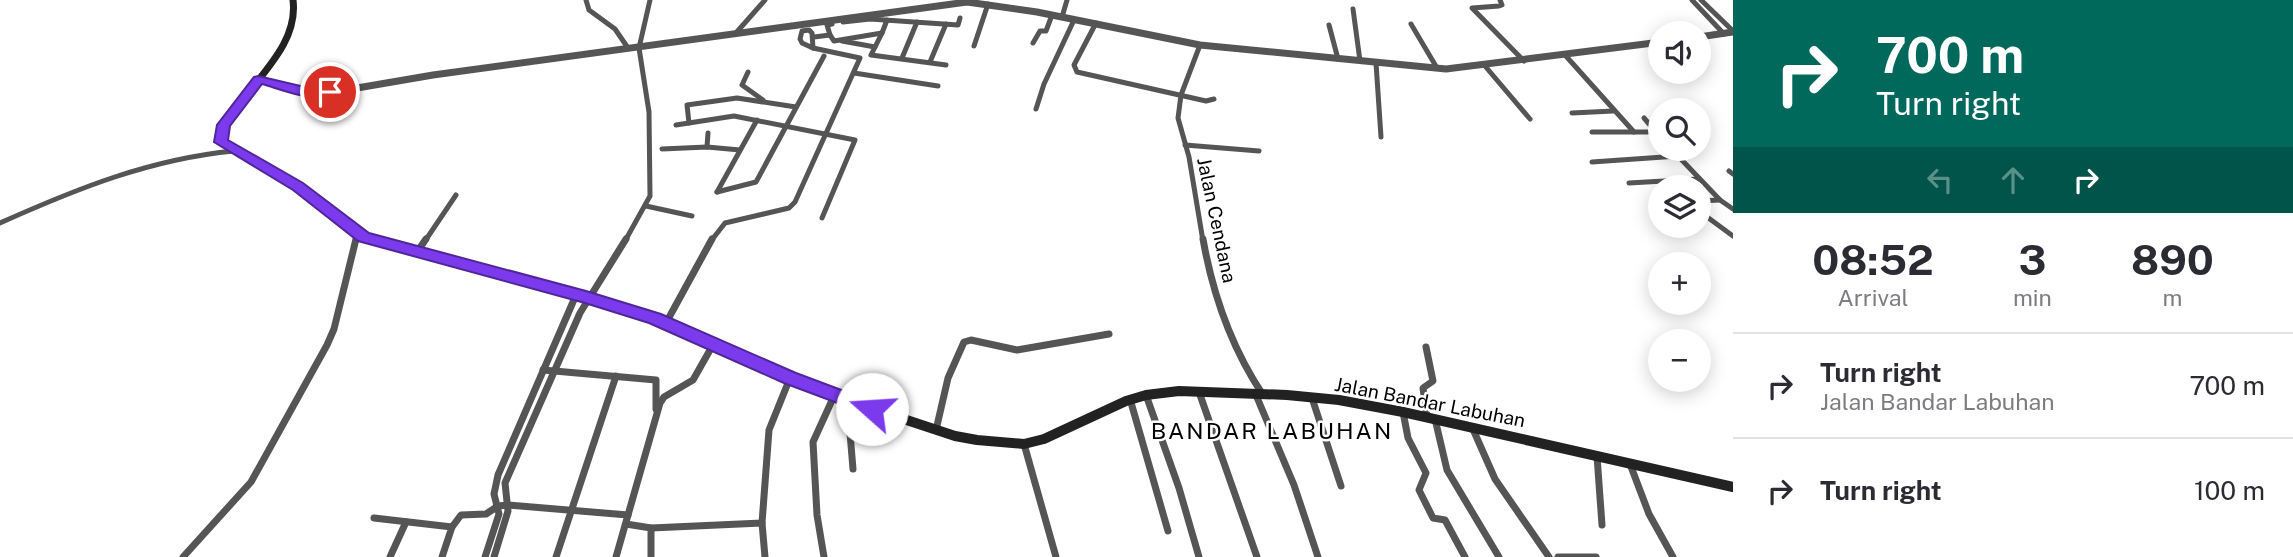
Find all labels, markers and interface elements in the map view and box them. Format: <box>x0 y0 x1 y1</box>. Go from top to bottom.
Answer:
map controls <box>1648 21 1711 392</box>
button: sound <box>1648 21 1711 84</box>
text: 700 m <box>1876 26 2024 84</box>
icon: right <box>1761 28 1852 119</box>
pin <box>300 62 360 122</box>
icon: arrive <box>311 73 349 111</box>
text: Turn right <box>1876 85 2021 122</box>
button: search <box>1648 98 1711 161</box>
street label: Jalan Cendana <box>1193 155 1241 285</box>
icon: left <box>1921 161 1959 199</box>
icon: ahead <box>1994 161 2032 199</box>
icon: right <box>2067 161 2105 199</box>
button: layers <box>1648 175 1711 238</box>
text: 08:52 <box>1812 235 1934 284</box>
text: 3 <box>2018 235 2046 284</box>
text: 890 <box>2131 235 2214 284</box>
button: + <box>1648 252 1711 315</box>
text: Arrival <box>1837 284 1908 311</box>
text: min <box>2013 284 2052 311</box>
text: m <box>2162 284 2182 311</box>
button: − <box>1648 329 1711 392</box>
text: Turn right <box>1820 357 1942 388</box>
icon: right <box>1761 367 1799 405</box>
text: 700 m <box>2189 370 2265 401</box>
position arrow <box>835 372 909 446</box>
street label: Jalan Bandar Labuhan <box>1333 373 1527 431</box>
text: Jalan Bandar Labuhan <box>1820 388 2055 415</box>
district label: BANDAR LABUHAN <box>1151 417 1393 444</box>
icon: right <box>1761 472 1799 510</box>
text: Turn right <box>1820 475 1942 506</box>
text: 100 m <box>2194 475 2265 506</box>

